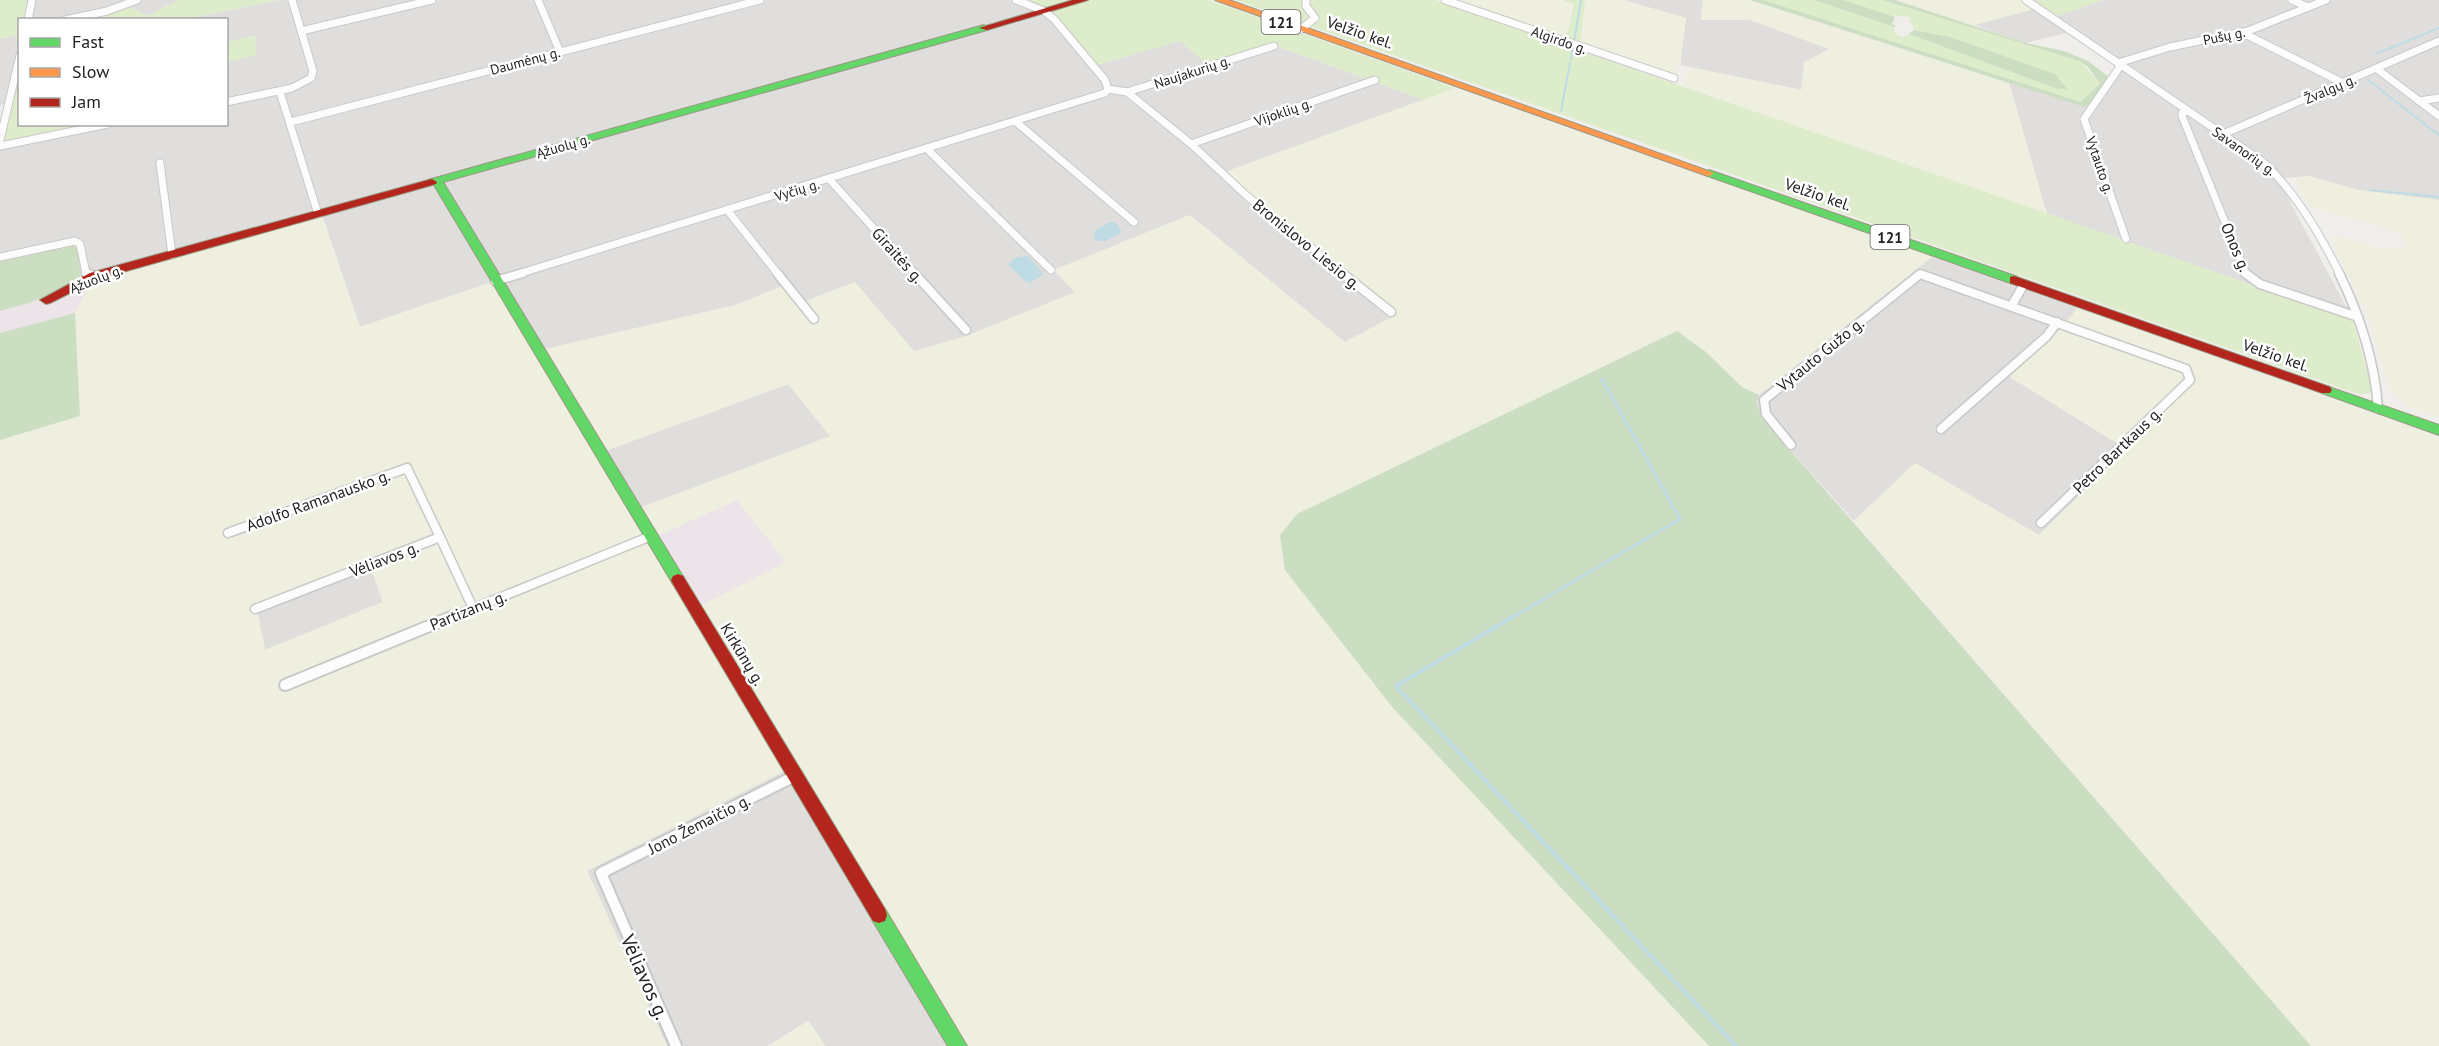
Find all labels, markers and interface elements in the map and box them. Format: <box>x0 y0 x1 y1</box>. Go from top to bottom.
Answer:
road number: 121 <box>1262 10 1300 34</box>
street label: Velžio kel. <box>1323 11 1396 53</box>
legend <box>18 18 228 126</box>
street label: Algirdo g. <box>1529 22 1589 58</box>
street label: Pušų g. <box>2201 23 2247 49</box>
text: Fast <box>72 30 104 53</box>
street label: Daumėnų g. <box>488 43 562 79</box>
street label: Naujakurių g. <box>1152 51 1232 93</box>
text: Slow <box>72 60 110 83</box>
street label: Žvalgų g. <box>2301 70 2359 108</box>
text: Jam <box>71 90 101 113</box>
street label: Vijoklių g. <box>1251 94 1314 130</box>
street label: Savanorių g. <box>2209 123 2279 179</box>
street label: Ąžuolų g. <box>534 130 592 162</box>
street label: Vytauto g. <box>2081 133 2118 196</box>
street label: Velžio kel. <box>1781 173 1854 215</box>
street label: Vyčių g. <box>771 175 822 206</box>
street label: Bronislovo Liesio g. <box>1249 194 1365 294</box>
street label: Onos g. <box>2217 219 2255 275</box>
street label: Giraitės g. <box>868 223 928 287</box>
road number: 121 <box>1870 225 1910 249</box>
street label: Ąžuolų g. <box>67 261 125 297</box>
street label: Vytauto Gužo g. <box>1772 313 1868 396</box>
street label: Velžio kel. <box>2239 334 2312 376</box>
street label: Petro Bartkaus g. <box>2068 402 2166 498</box>
street label: Adolfo Ramanausko g. <box>243 465 393 535</box>
street label: Vėliavos g. <box>346 537 421 582</box>
street label: Partizanų g. <box>427 586 509 634</box>
street label: Kirkūnų g. <box>717 619 769 689</box>
street label: Jono Žemaičio g. <box>644 790 753 859</box>
street label: Vėliavos g. <box>614 930 675 1024</box>

